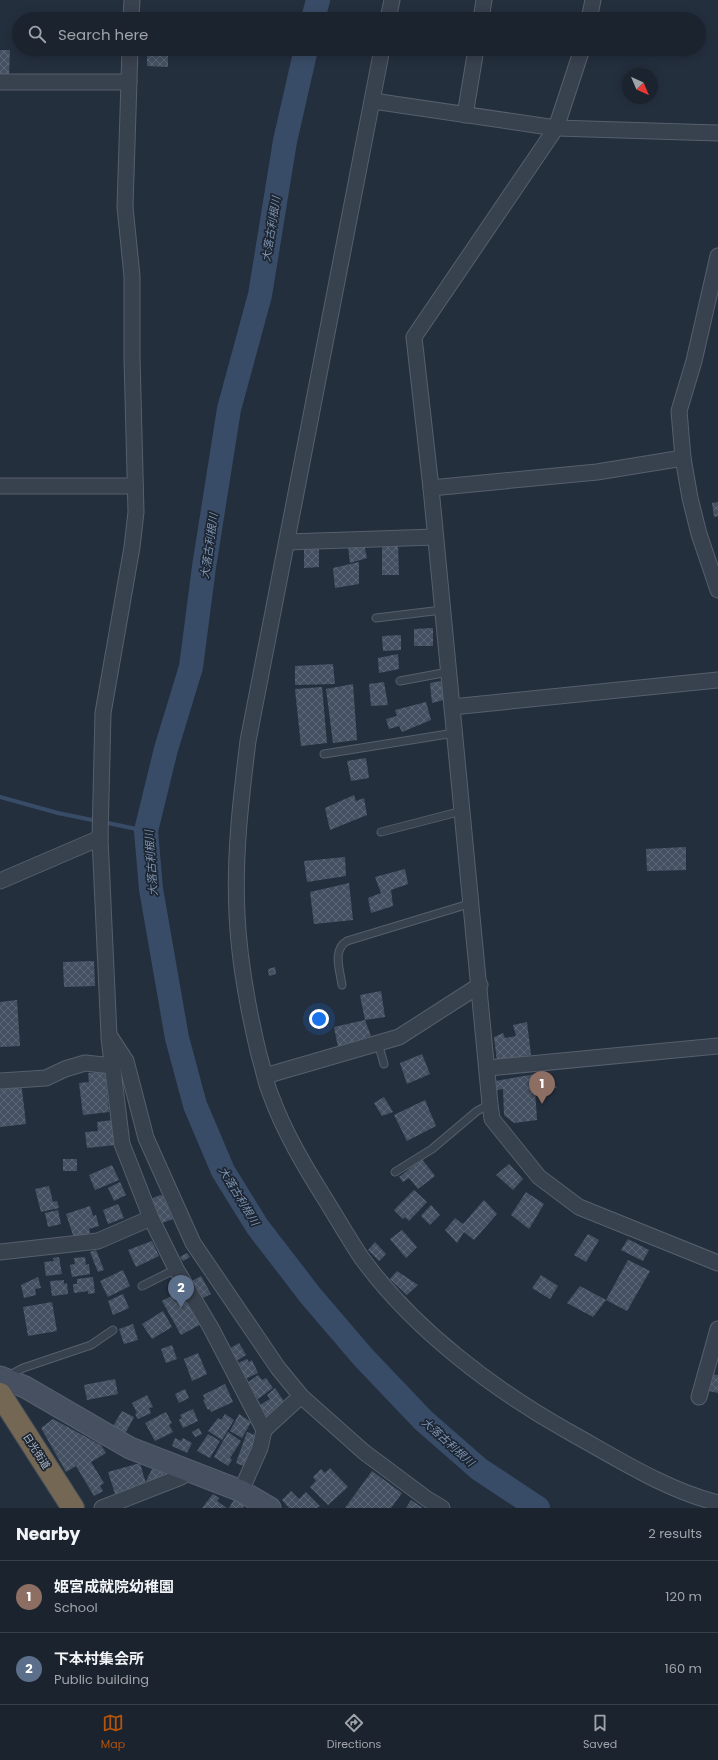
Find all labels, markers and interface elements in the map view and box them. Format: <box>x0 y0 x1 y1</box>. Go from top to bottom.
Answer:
search box <box>12 12 706 56</box>
icon: search <box>26 23 48 45</box>
text: Search here <box>58 24 148 45</box>
north arrow <box>622 68 658 104</box>
water label: 大落古利根川 <box>258 194 284 263</box>
water label: 大落古利根川 <box>196 511 222 580</box>
water label: 大落古利根川 <box>141 829 161 896</box>
your location <box>309 1009 329 1029</box>
pin: 1 <box>529 1071 555 1104</box>
water label: 大落古利根川 <box>215 1164 263 1229</box>
pin: 2 <box>168 1275 194 1308</box>
water label: 大落古利根川 <box>418 1414 479 1471</box>
street label: 日光街道 <box>19 1430 54 1472</box>
text: Nearby <box>16 1522 80 1546</box>
text: 2 results <box>648 1524 702 1543</box>
text: 姫宮成就院幼稚園 <box>54 1576 174 1597</box>
text: 1 <box>27 1587 31 1606</box>
text: 120 m <box>665 1587 702 1606</box>
text: School <box>54 1598 98 1617</box>
text: 下本村集会所 <box>54 1648 144 1669</box>
text: 2 <box>25 1659 33 1678</box>
text: 160 m <box>665 1659 702 1678</box>
text: Public building <box>54 1670 149 1689</box>
tab: Map <box>101 1712 125 1753</box>
tab: Directions <box>327 1712 381 1753</box>
tab: Saved <box>583 1712 617 1753</box>

